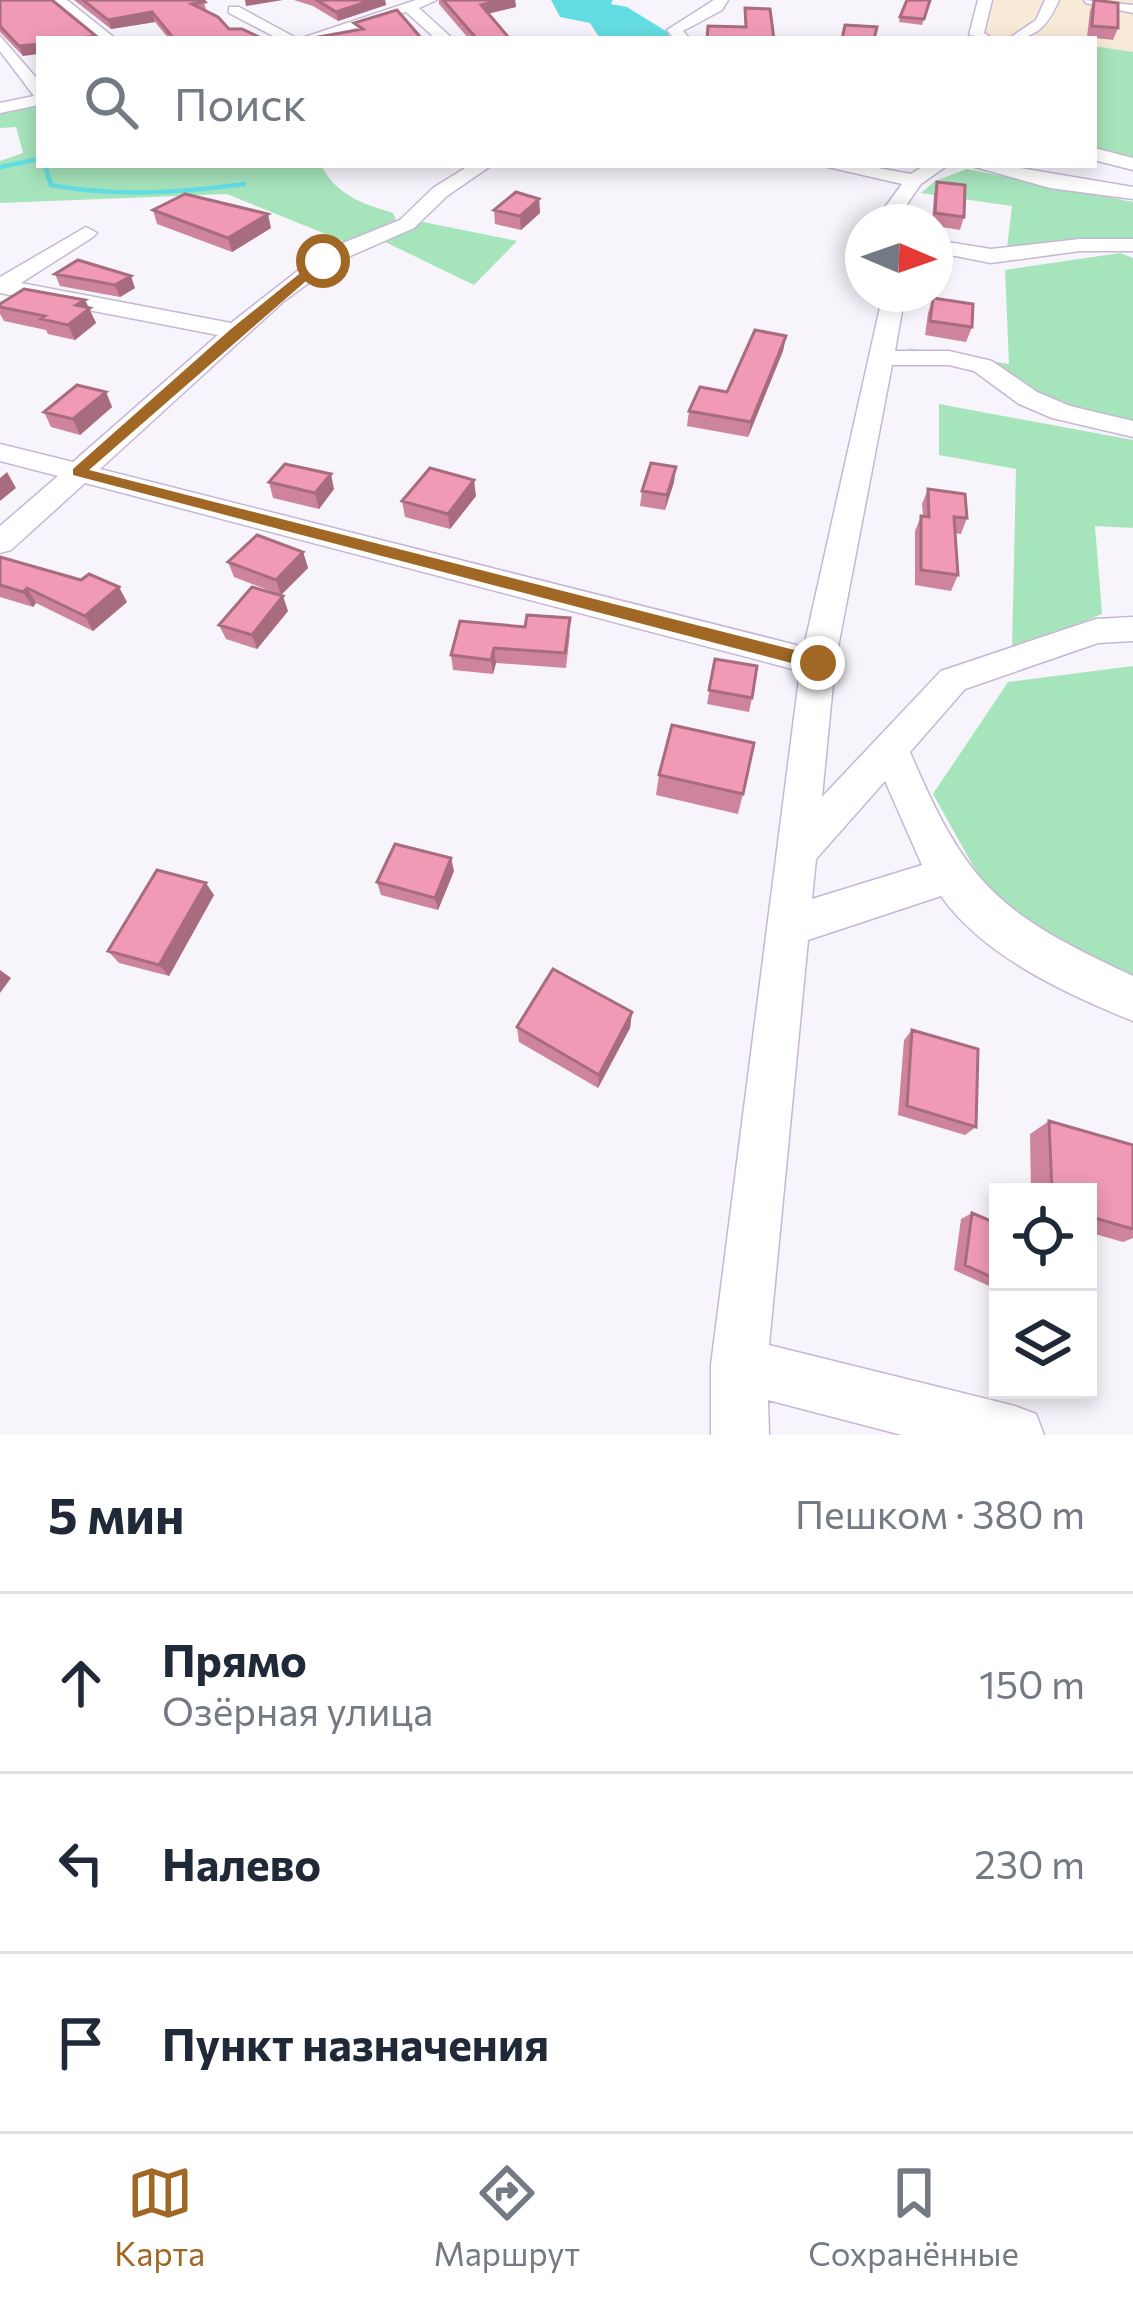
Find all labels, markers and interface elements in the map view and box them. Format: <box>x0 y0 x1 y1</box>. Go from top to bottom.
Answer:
search box <box>36 36 1097 168</box>
icon: search <box>78 69 144 135</box>
text: Поиск <box>174 75 307 130</box>
north arrow <box>845 204 953 312</box>
route start <box>296 234 350 288</box>
route end <box>791 636 845 690</box>
map controls <box>989 1183 1097 1399</box>
button: locate <box>989 1183 1097 1291</box>
button: layers <box>989 1291 1097 1399</box>
text: 5 мин <box>48 1482 185 1545</box>
text: Пешком · 380 m <box>795 1489 1085 1537</box>
text: Прямо <box>162 1631 307 1686</box>
icon: ahead <box>48 1650 114 1716</box>
text: 150 m <box>979 1659 1085 1707</box>
text: Озёрная улица <box>162 1686 433 1734</box>
icon: left <box>48 1830 114 1896</box>
text: Налево <box>162 1835 321 1890</box>
text: 230 m <box>974 1839 1085 1887</box>
icon: arrive <box>48 2010 114 2076</box>
text: Пункт назначения <box>162 2015 549 2070</box>
tab: Карта <box>114 2160 205 2273</box>
tab: Маршрут <box>433 2160 580 2273</box>
tab: Сохранённые <box>808 2160 1019 2273</box>

